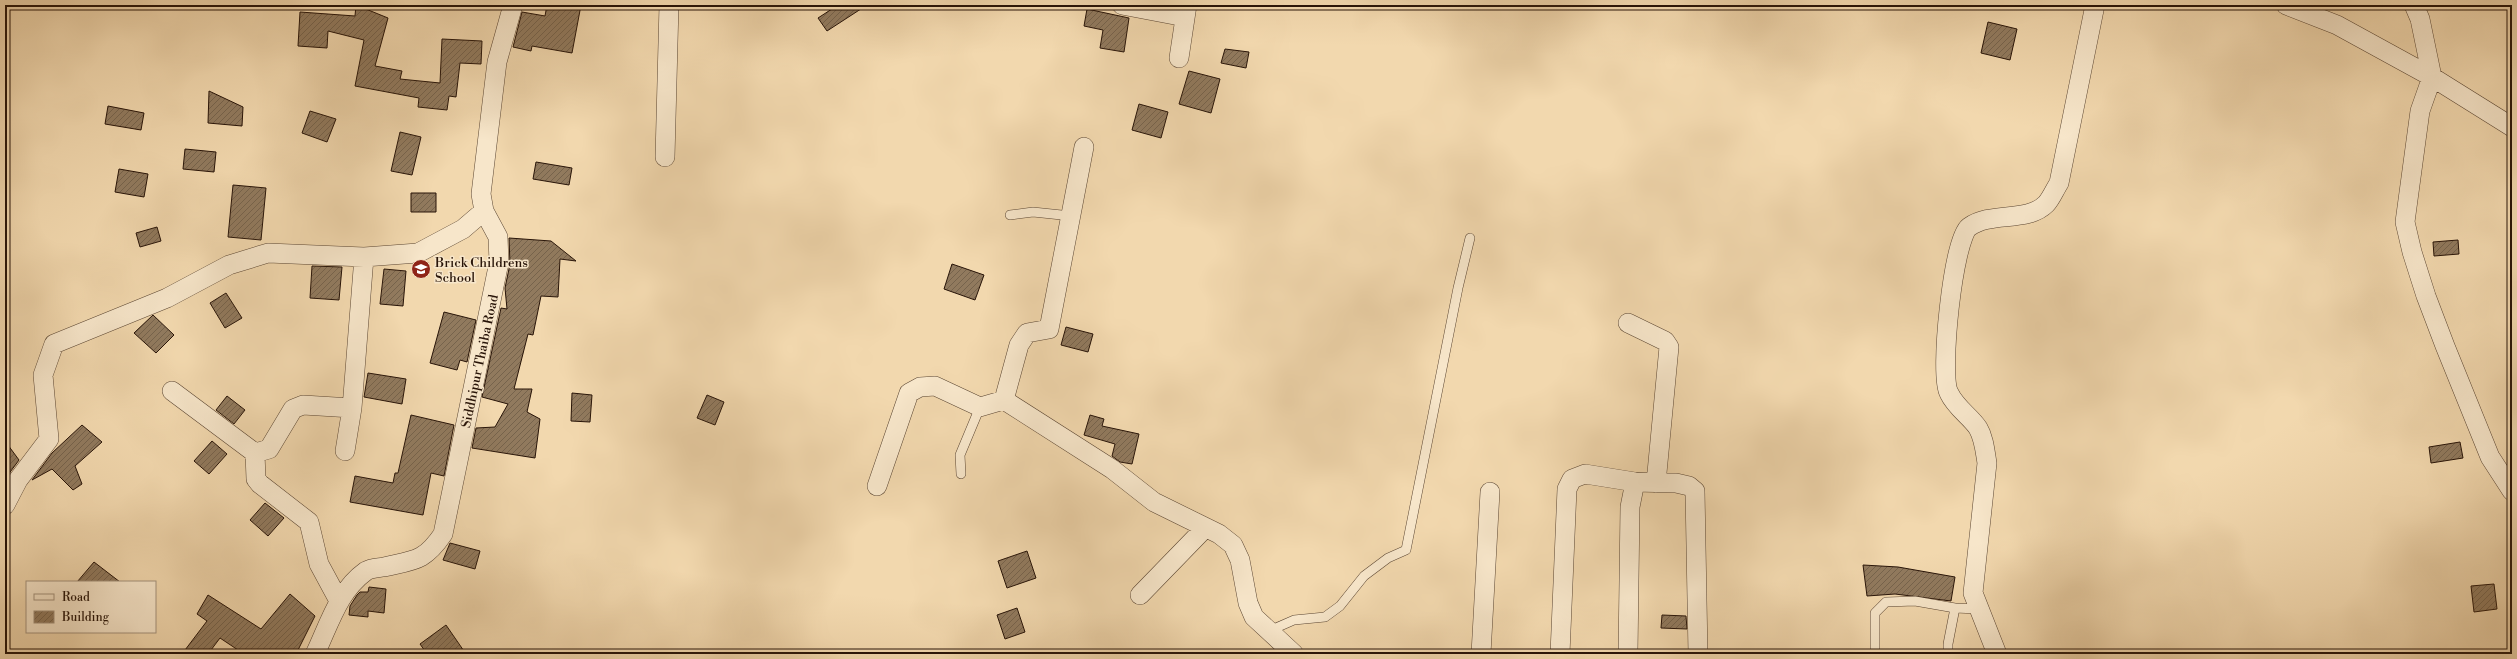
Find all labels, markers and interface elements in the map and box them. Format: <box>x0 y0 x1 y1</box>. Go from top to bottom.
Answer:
place label: Brick Childrens School <box>434 255 528 286</box>
school or university icon: Brick Childrens School <box>410 258 432 280</box>
street label: Siddhipur Thaiba Road <box>458 292 502 429</box>
legend <box>26 581 156 633</box>
text: Road <box>62 590 90 605</box>
text: Building <box>61 610 110 625</box>

